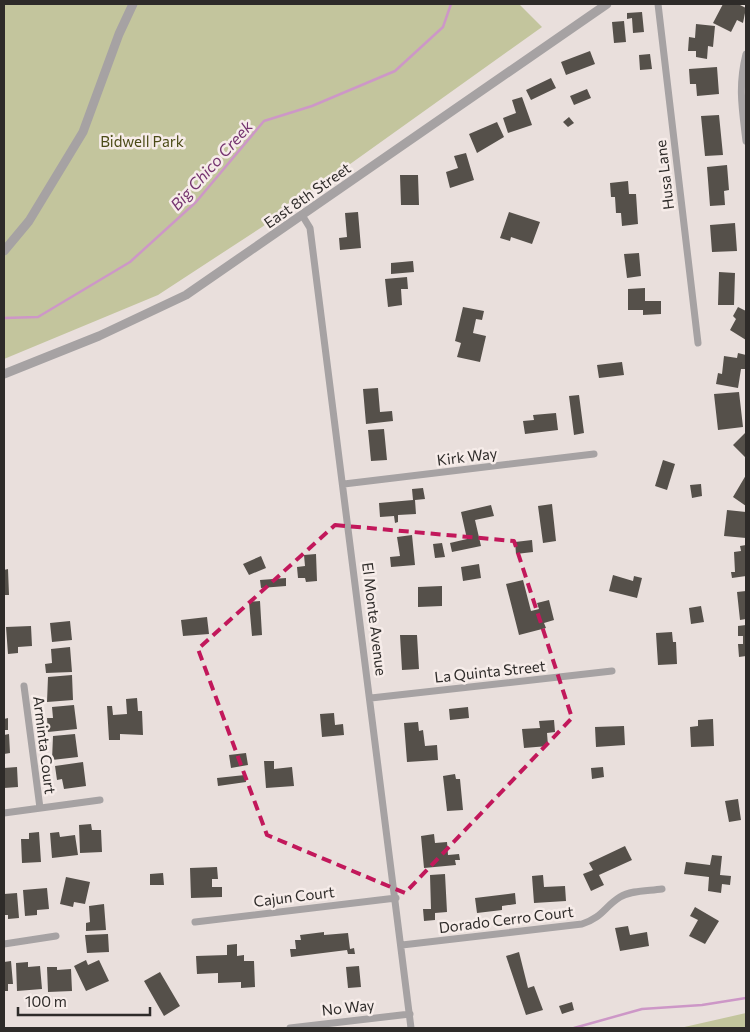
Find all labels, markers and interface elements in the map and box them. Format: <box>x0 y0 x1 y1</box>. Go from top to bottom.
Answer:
water label: Big Chico Creek <box>166 116 256 214</box>
park label: Bidwell Park <box>100 132 184 150</box>
street label: Husa Lane <box>651 139 677 211</box>
street label: East 8th Street <box>260 158 354 232</box>
street label: Kirk Way <box>436 443 499 469</box>
street label: El Monte Avenue <box>359 561 391 677</box>
street label: La Quinta Street <box>434 656 546 686</box>
street label: Arminta Court <box>30 695 60 795</box>
street label: Cajun Court <box>252 882 336 910</box>
street label: Dorado Cerro Court <box>438 902 574 936</box>
scale bar <box>18 984 150 1016</box>
text: 100 m <box>25 992 67 1010</box>
street label: No Way <box>321 995 376 1019</box>

